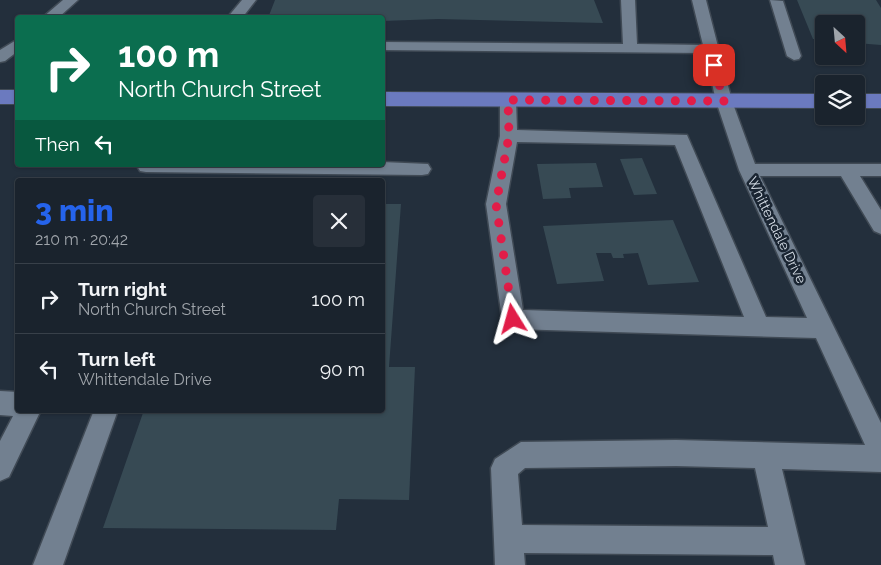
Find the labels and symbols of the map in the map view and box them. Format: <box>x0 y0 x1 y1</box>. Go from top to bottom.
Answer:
north arrow <box>815 15 865 65</box>
pin <box>693 44 735 86</box>
street label: Whittendale Drive <box>744 174 810 286</box>
position arrow <box>486 292 538 344</box>

